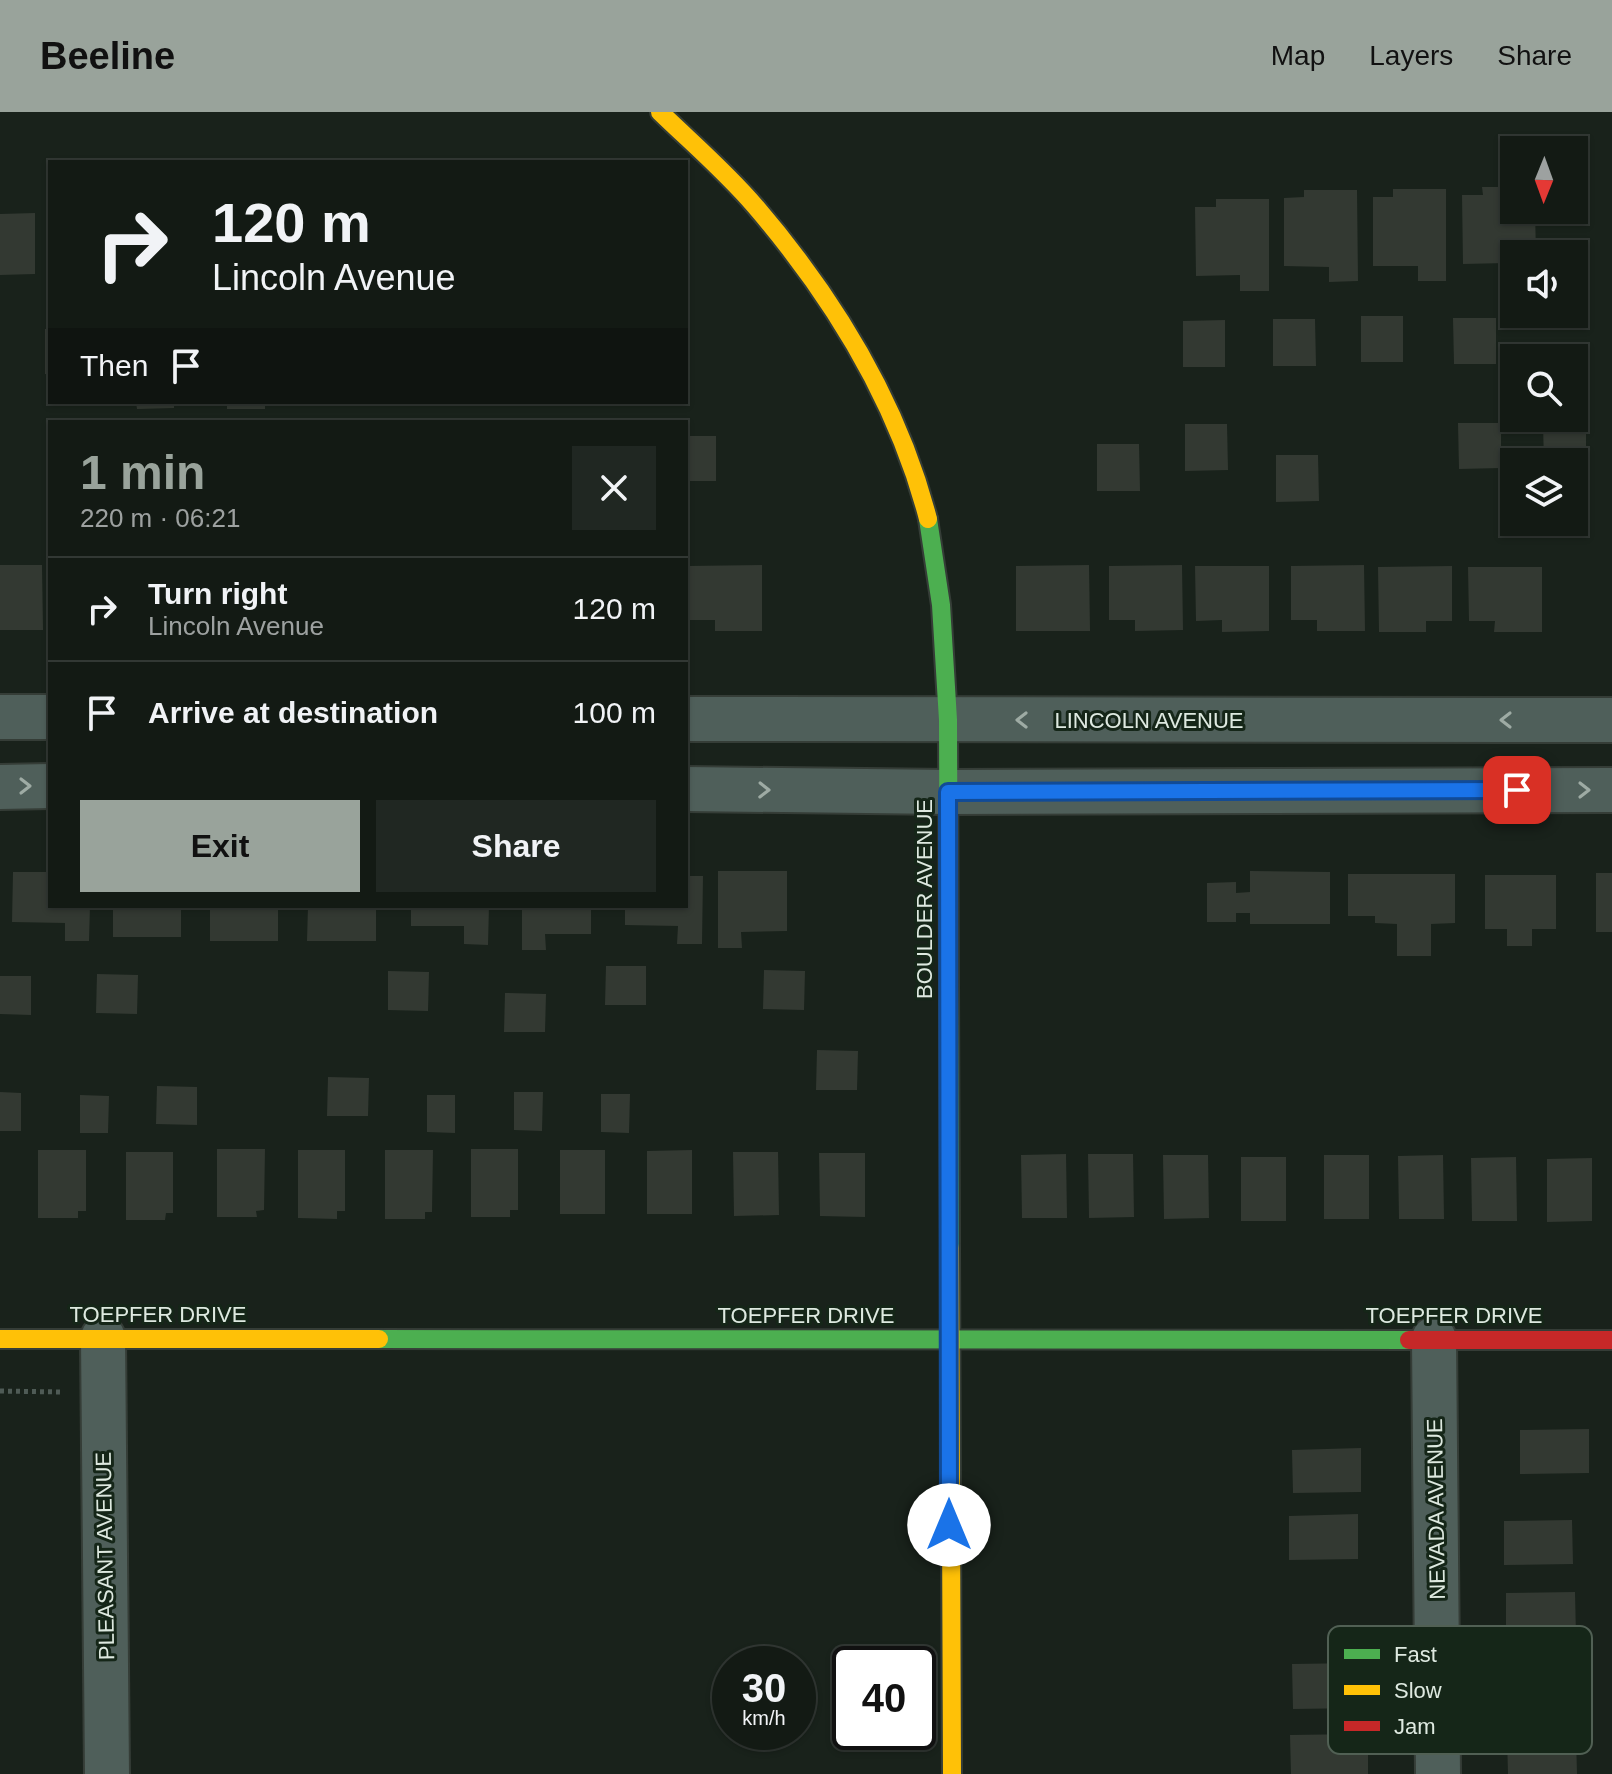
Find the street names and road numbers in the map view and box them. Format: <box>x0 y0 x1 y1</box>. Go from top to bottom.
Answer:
street label: LINCOLN AVENUE <box>1054 708 1244 733</box>
street label: BOULDER AVENUE <box>912 799 937 999</box>
street label: TOEPFER DRIVE <box>70 1302 246 1327</box>
street label: TOEPFER DRIVE <box>718 1303 894 1328</box>
street label: TOEPFER DRIVE <box>1366 1303 1542 1328</box>
street label: NEVADA AVENUE <box>1422 1418 1450 1600</box>
street label: PLEASANT AVENUE <box>91 1452 119 1660</box>

